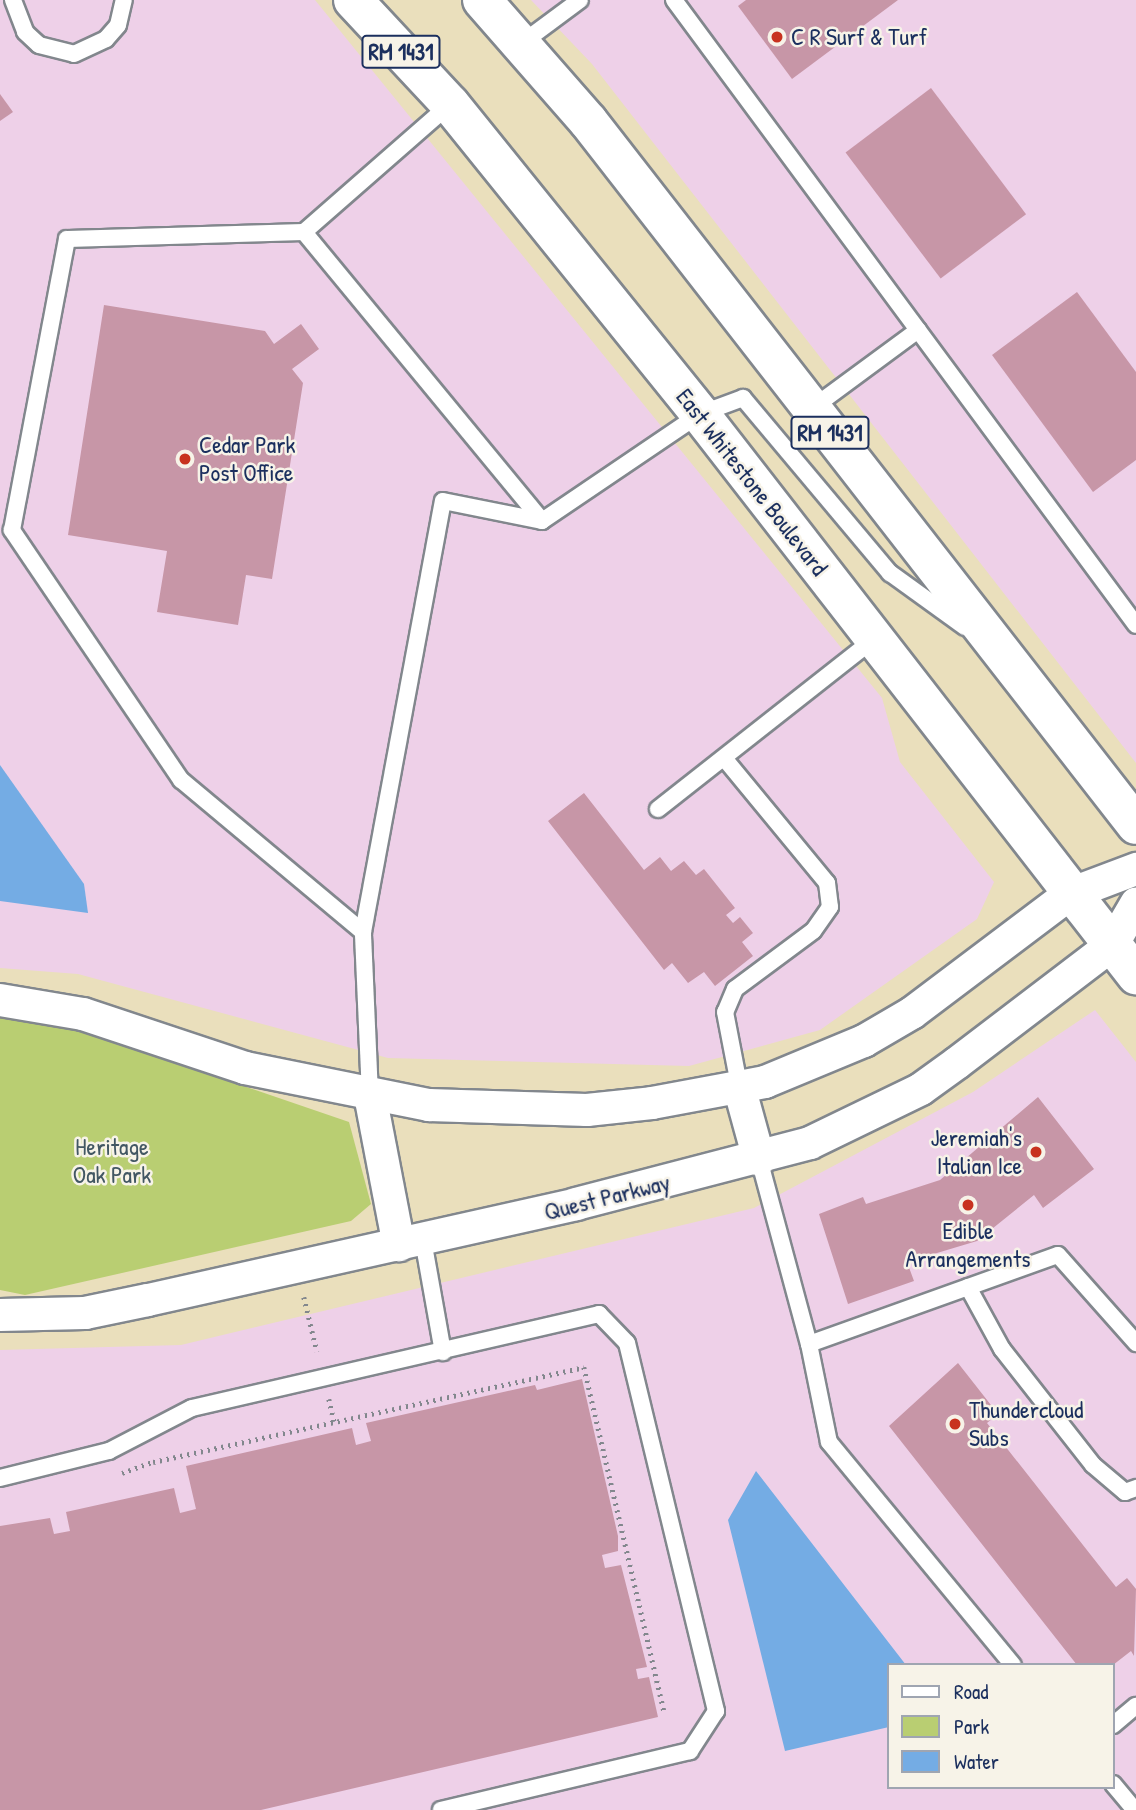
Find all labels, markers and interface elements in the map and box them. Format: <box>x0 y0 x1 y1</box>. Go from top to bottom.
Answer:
place label: C R Surf & Turf <box>791 23 927 51</box>
marker: C R Surf & Turf <box>769 29 785 45</box>
road number: RM 1431 <box>361 32 441 72</box>
street label: East Whitestone Boulevard <box>670 383 834 581</box>
road number: RM 1431 <box>790 414 870 452</box>
place label: Cedar Park Post Office <box>199 431 295 487</box>
marker: Cedar Park Post Office <box>177 451 193 467</box>
place label: Jeremiah's Italian Ice <box>930 1124 1022 1180</box>
park label: Heritage Oak Park <box>73 1133 151 1189</box>
marker: Jeremiah's Italian Ice <box>1028 1144 1044 1160</box>
street label: Quest Parkway <box>541 1167 673 1227</box>
marker: Edible Arrangements <box>960 1197 976 1213</box>
place label: Edible Arrangements <box>906 1217 1030 1273</box>
place label: Thundercloud Subs <box>969 1396 1083 1452</box>
marker: Thundercloud Subs <box>947 1416 963 1432</box>
legend <box>888 1663 1115 1789</box>
text: Road <box>954 1677 988 1706</box>
text: Park <box>954 1712 989 1741</box>
text: Water <box>954 1747 999 1776</box>

